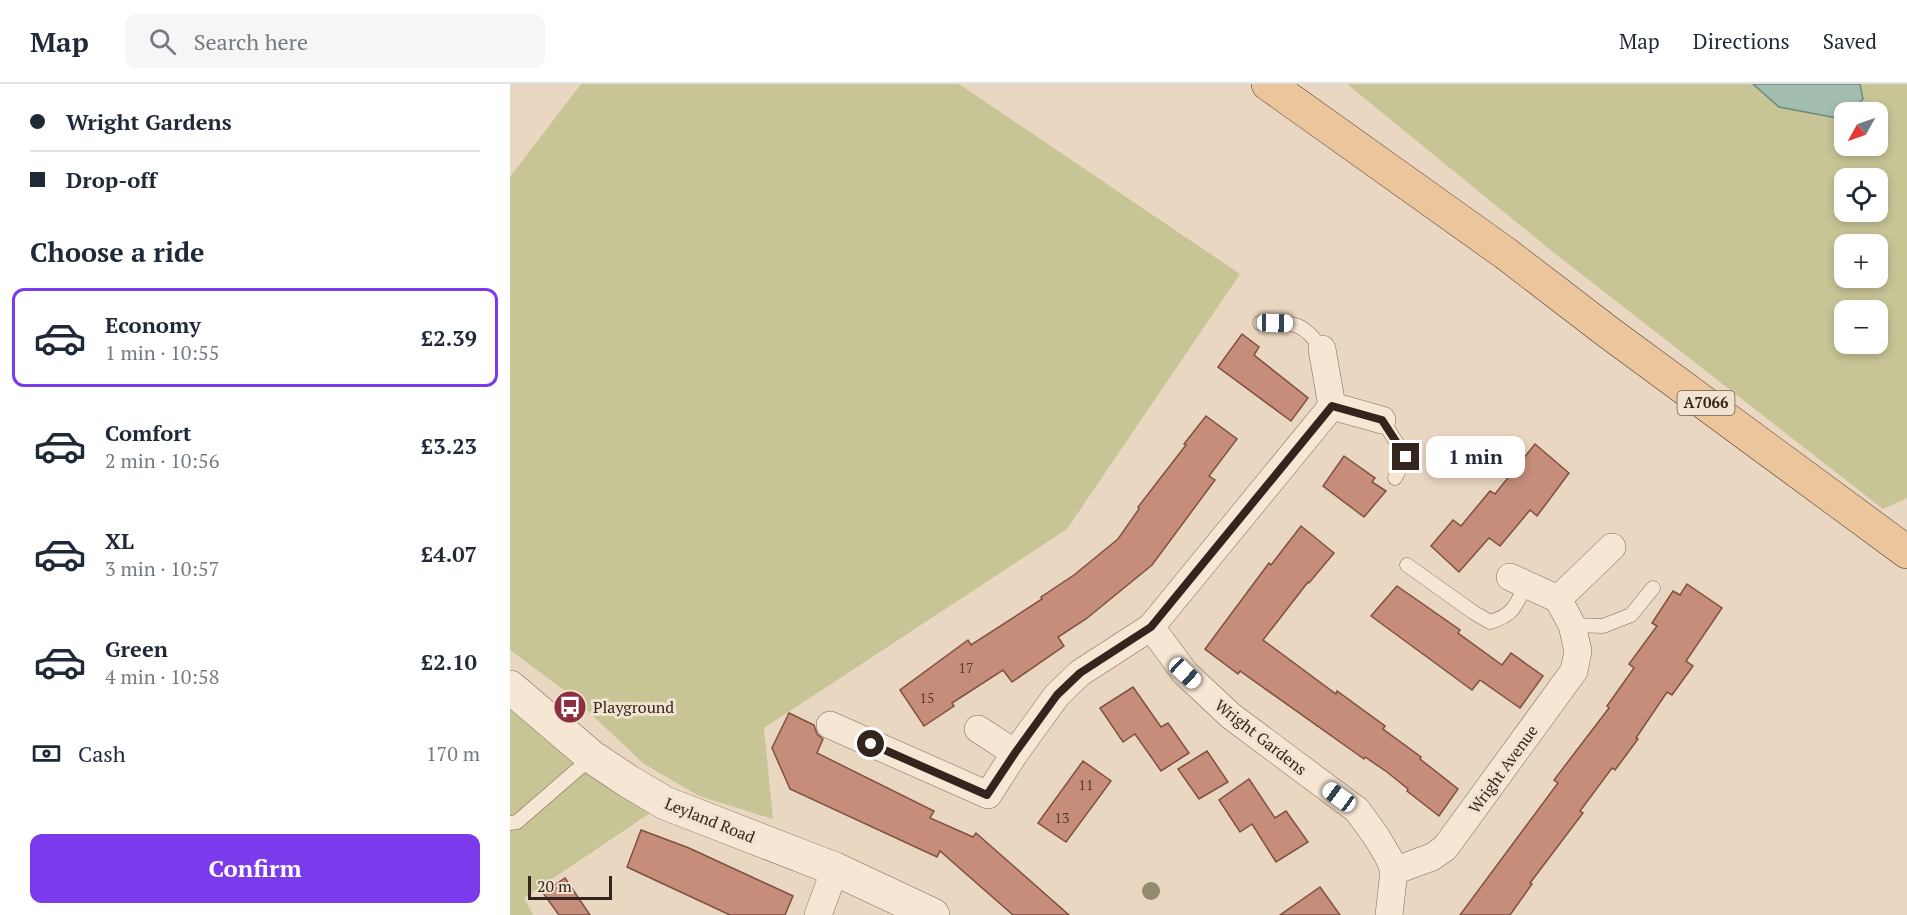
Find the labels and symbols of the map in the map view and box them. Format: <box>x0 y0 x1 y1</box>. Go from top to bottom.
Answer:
north arrow <box>1834 102 1888 156</box>
car <box>1257 314 1293 332</box>
road number: A7066 <box>1678 391 1734 415</box>
callout: 1 min <box>1427 436 1526 478</box>
route end <box>1392 443 1419 470</box>
car <box>1166 654 1204 692</box>
house number: 17 <box>959 658 973 677</box>
house number: 15 <box>920 688 934 707</box>
bus stop icon: Playground <box>552 689 588 725</box>
street label: Wright Gardens <box>1210 694 1312 780</box>
place label: Playground <box>593 696 674 718</box>
street label: Wright Avenue <box>1463 720 1543 818</box>
route start <box>857 730 884 757</box>
house number: 11 <box>1079 775 1093 794</box>
car <box>1319 779 1359 815</box>
street label: Leyland Road <box>662 792 758 848</box>
house number: 13 <box>1055 808 1069 827</box>
scale bar <box>528 873 612 900</box>

